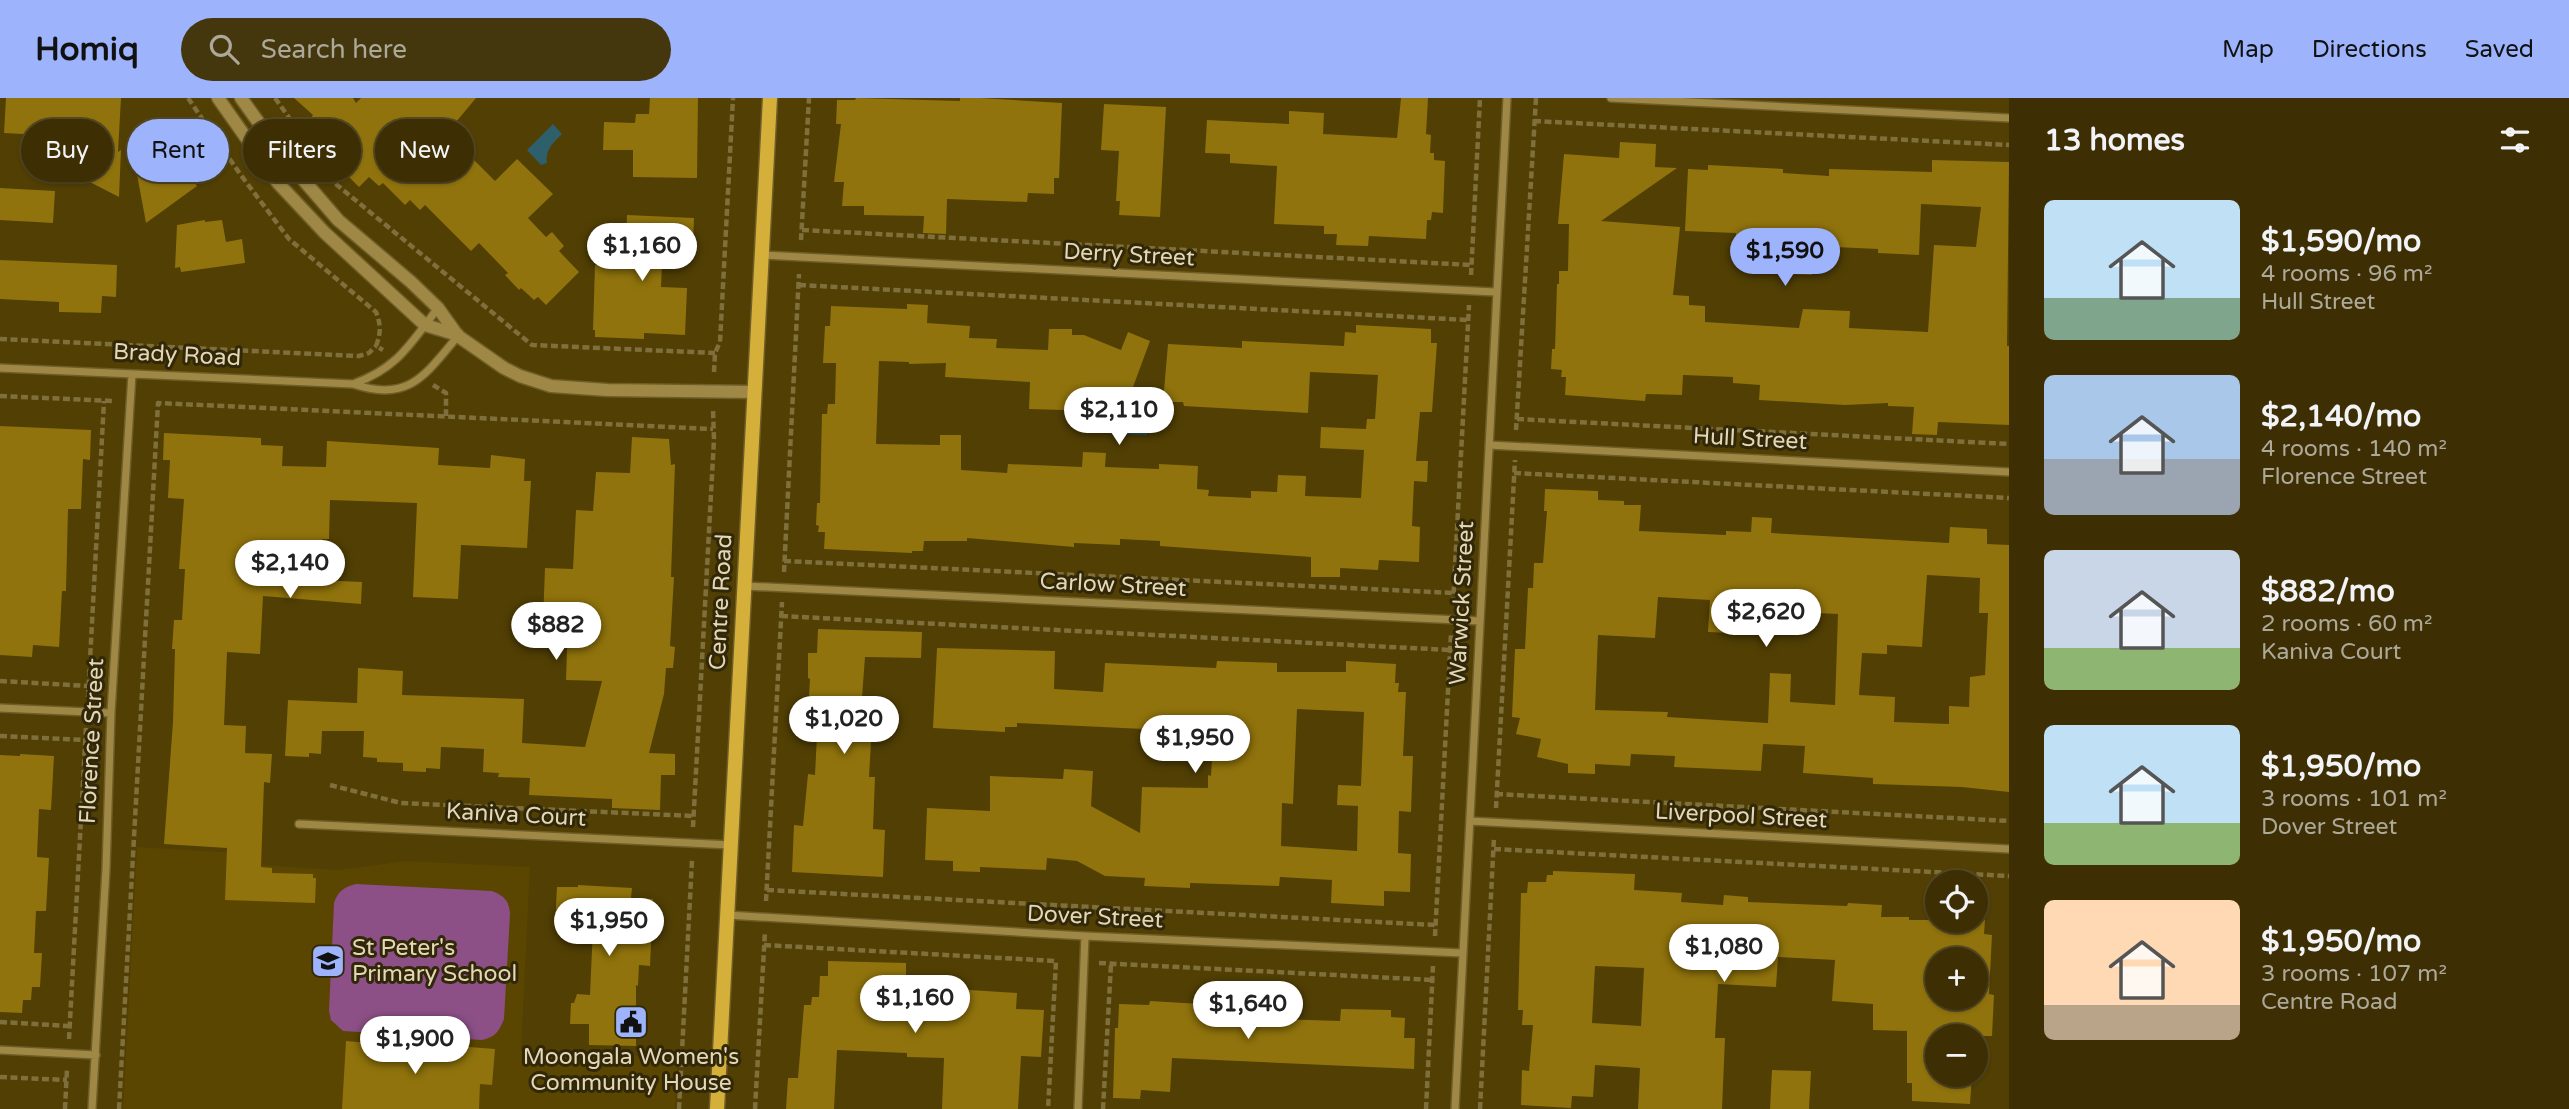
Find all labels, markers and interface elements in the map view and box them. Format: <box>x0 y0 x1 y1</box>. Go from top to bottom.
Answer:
search box <box>181 18 671 81</box>
text: Homiq <box>35 30 139 69</box>
icon: search <box>205 30 243 68</box>
text: Search here <box>261 34 407 65</box>
text: Map <box>2222 35 2274 64</box>
text: Directions <box>2312 35 2427 64</box>
text: Saved <box>2465 35 2534 64</box>
chip: Buy <box>21 119 113 182</box>
chip: Rent <box>127 119 229 182</box>
chip: Filters <box>243 119 361 182</box>
chip: New <box>375 119 474 182</box>
icon: filters <box>2496 121 2534 159</box>
text: 13 homes <box>2044 122 2185 159</box>
pin: $1,160 <box>585 223 699 283</box>
text: $1,590/mo <box>2261 223 2421 260</box>
pin: $1,590 <box>1728 228 1842 288</box>
icon: home <box>2100 228 2184 312</box>
text: $1,160 <box>603 232 681 260</box>
text: $1,590 <box>1746 237 1824 265</box>
street label: Derry Street <box>1063 238 1196 272</box>
text: 4 rooms · 96 m² <box>2261 260 2432 288</box>
text: Hull Street <box>2261 288 2375 316</box>
street label: Brady Road <box>112 338 242 372</box>
pin: $2,110 <box>1062 388 1176 447</box>
text: $2,110 <box>1080 396 1158 424</box>
text: $2,140/mo <box>2261 398 2421 435</box>
icon: home <box>2100 403 2184 487</box>
street label: Hull Street <box>1692 422 1808 456</box>
text: 4 rooms · 140 m² <box>2261 435 2447 463</box>
text: Florence Street <box>2261 463 2427 491</box>
street label: Warwick Street <box>1444 520 1480 686</box>
street label: Centre Road <box>703 533 739 671</box>
pin: $2,140 <box>233 540 347 600</box>
text: $2,140 <box>251 549 329 577</box>
street label: Carlow Street <box>1039 567 1187 603</box>
text: $882/mo <box>2261 573 2395 610</box>
icon: home <box>2100 578 2184 662</box>
pin: $2,620 <box>1709 589 1823 649</box>
text: $2,620 <box>1727 598 1805 626</box>
pin: $882 <box>515 602 597 662</box>
text: 2 rooms · 60 m² <box>2261 610 2432 638</box>
text: $882 <box>527 611 585 639</box>
text: Kaniva Court <box>2261 638 2401 666</box>
street label: Florence Street <box>74 657 110 825</box>
pin: $1,020 <box>787 696 901 756</box>
text: $1,020 <box>805 705 883 733</box>
pin: $1,950 <box>1138 716 1252 775</box>
text: $1,950 <box>1156 724 1234 752</box>
text: $1,950/mo <box>2261 748 2421 785</box>
icon: home <box>2100 753 2184 837</box>
text: 3 rooms · 101 m² <box>2261 785 2447 813</box>
street label: Kaniva Court <box>445 797 587 833</box>
street label: Liverpool Street <box>1654 797 1828 835</box>
text: Dover Street <box>2261 813 2397 841</box>
map controls <box>1925 870 1988 1087</box>
button: locate <box>1925 870 1988 933</box>
pin: $1,950 <box>552 898 666 958</box>
street label: Dover Street <box>1026 899 1164 935</box>
text: $1,950 <box>570 907 648 935</box>
text: $1,950/mo <box>2261 923 2421 960</box>
pin: $1,080 <box>1667 924 1781 984</box>
icon: home <box>2100 928 2184 1012</box>
text: $1,080 <box>1685 933 1763 961</box>
place label: St Peter's Primary School <box>352 934 517 988</box>
school or university icon: St Peter's Primary School <box>309 942 347 980</box>
button: + <box>1925 947 1988 1010</box>
text: 3 rooms · 107 m² <box>2261 960 2447 988</box>
pin: $1,160 <box>858 976 972 1035</box>
pin: $1,640 <box>1191 982 1305 1041</box>
text: $1,160 <box>876 984 954 1012</box>
text: Centre Road <box>2261 988 2397 1016</box>
text: $1,640 <box>1209 990 1287 1018</box>
public building icon: Moongala Women's Community House <box>612 1003 650 1041</box>
pin: $1,900 <box>358 1016 472 1076</box>
button: − <box>1925 1024 1988 1087</box>
text: $1,900 <box>376 1025 454 1053</box>
place label: Moongala Women's Community House <box>523 1043 739 1097</box>

